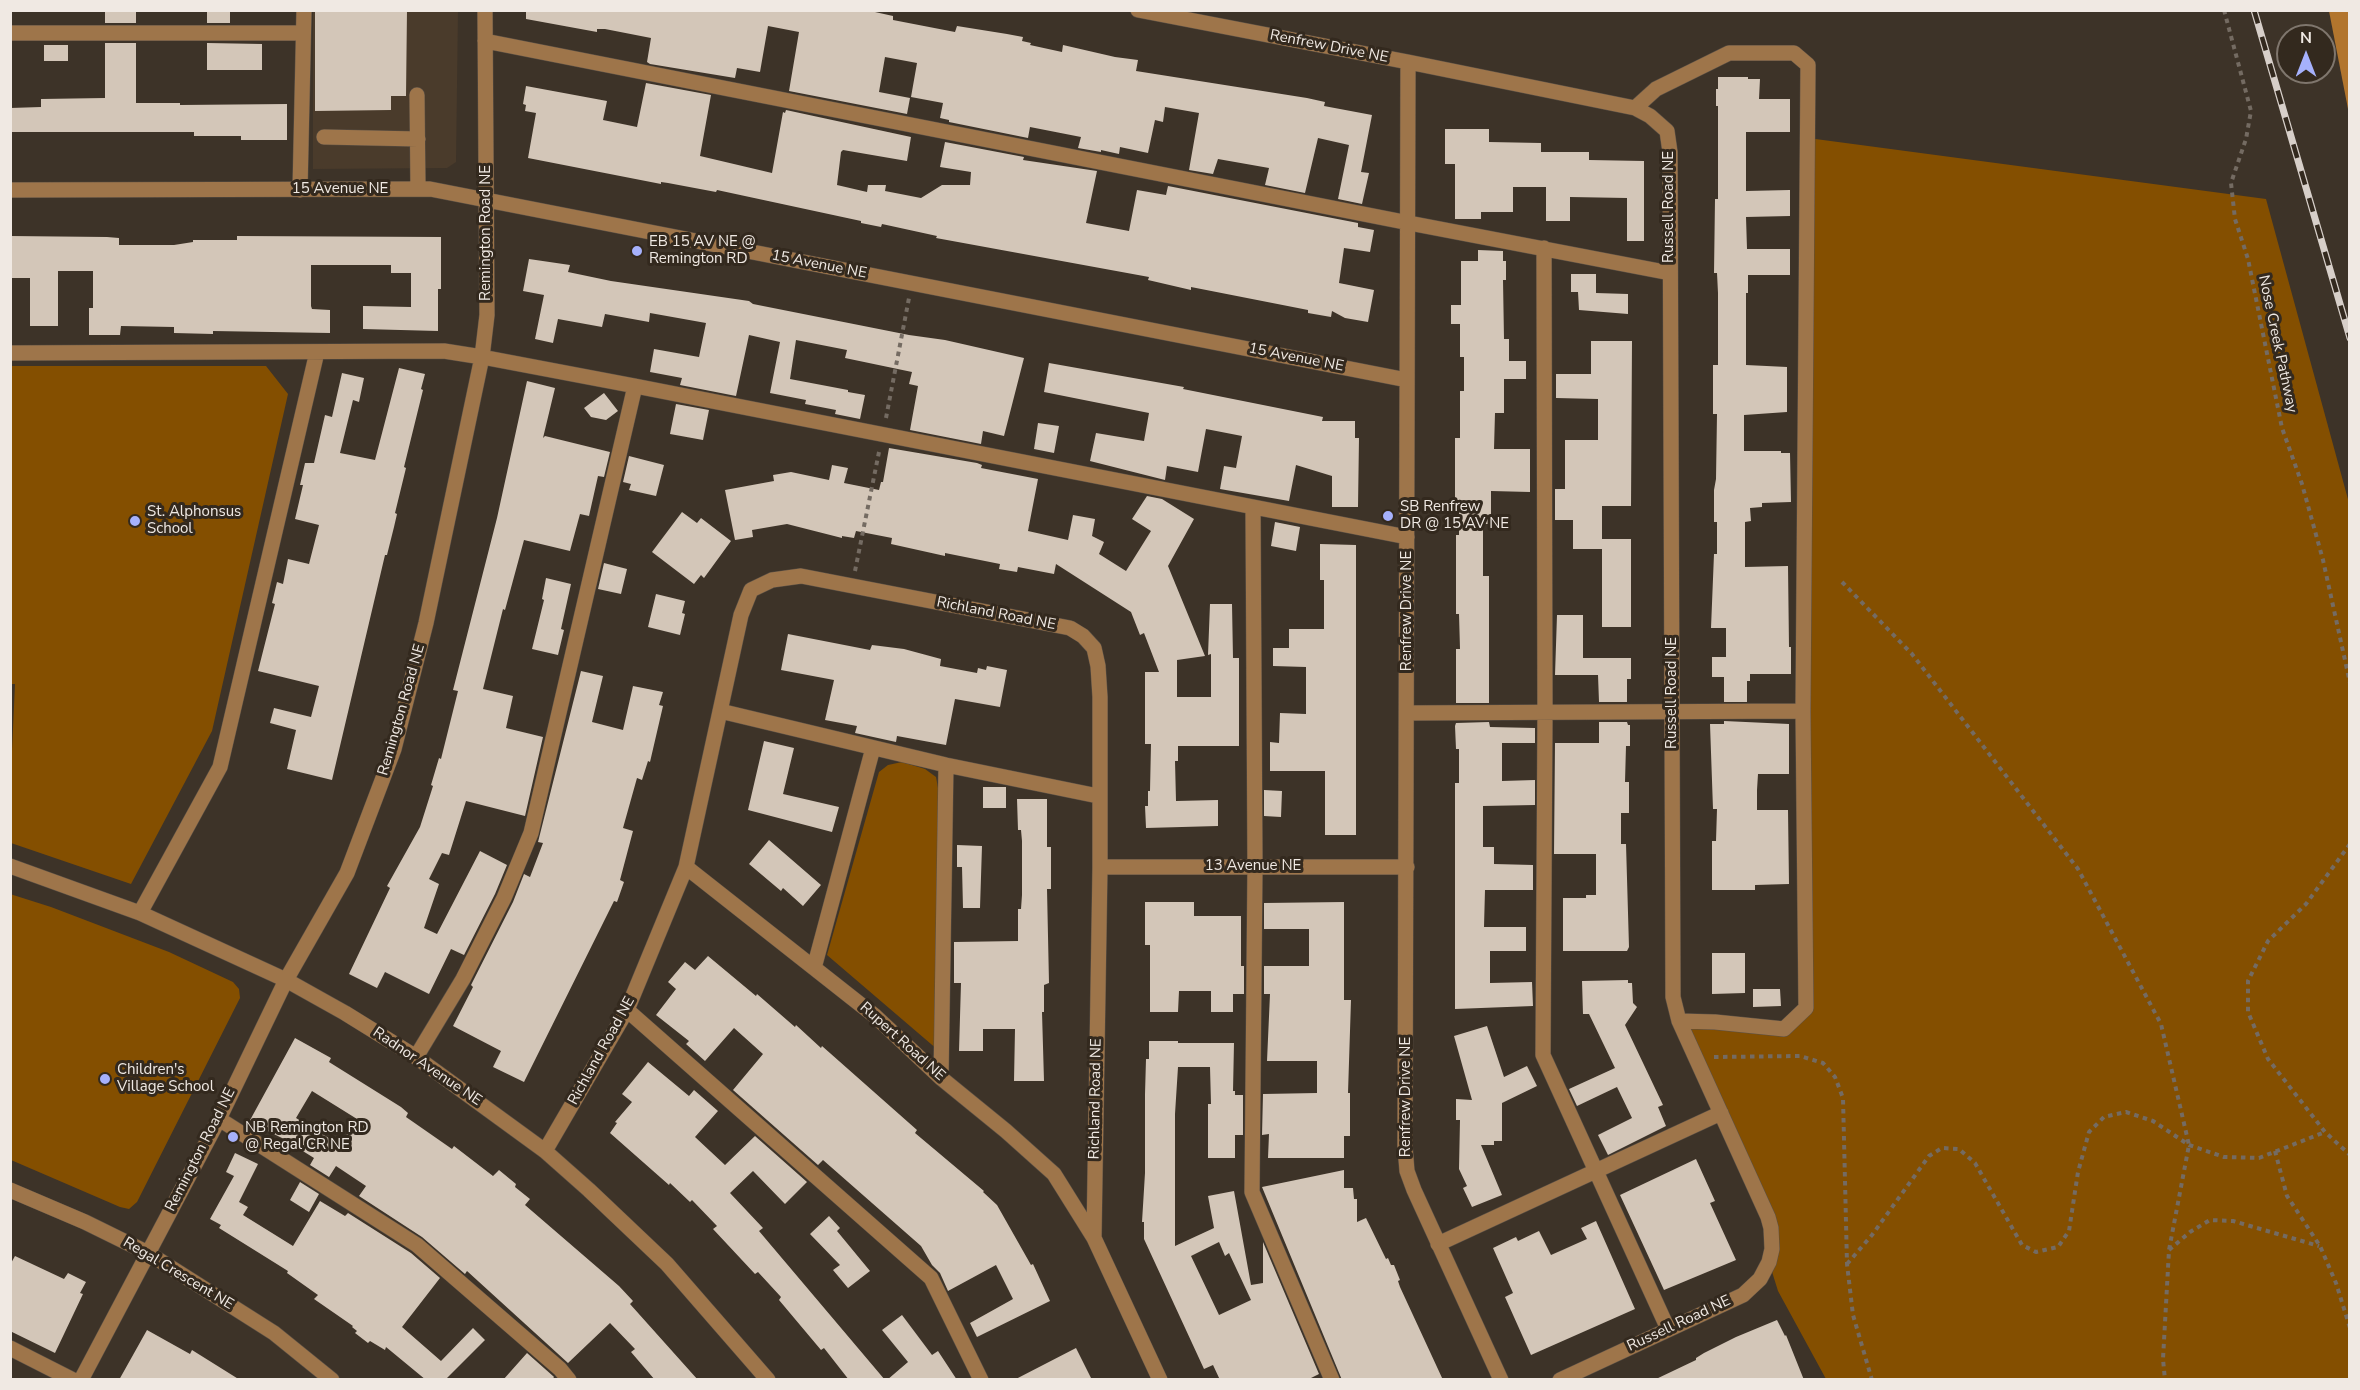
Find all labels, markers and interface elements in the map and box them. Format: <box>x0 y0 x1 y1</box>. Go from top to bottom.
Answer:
north arrow <box>2276 24 2336 84</box>
street label: Renfrew Drive NE <box>1268 27 1390 67</box>
text: N <box>2300 27 2312 49</box>
street label: Russell Road NE <box>1660 151 1678 263</box>
street label: Remington Road NE <box>477 165 495 301</box>
street label: 15 Avenue NE <box>292 180 388 198</box>
place label: EB 15 AV NE @ Remington RD <box>649 233 756 268</box>
marker: EB 15 AV NE @ Remington RD <box>630 244 644 258</box>
street label: 15 Avenue NE <box>770 247 868 283</box>
street label: Nose Creek Pathway <box>2254 274 2300 414</box>
street label: 15 Avenue NE <box>1247 340 1345 376</box>
place label: SB Renfrew DR @ 15 AV NE <box>1400 498 1509 533</box>
place label: St. Alphonsus School <box>147 503 241 538</box>
marker: SB Renfrew DR @ 15 AV NE <box>1381 509 1395 523</box>
marker: St. Alphonsus School <box>128 514 142 528</box>
street label: Renfrew Drive NE <box>1398 551 1416 671</box>
street label: Richland Road NE <box>935 594 1057 634</box>
street label: Russell Road NE <box>1663 637 1681 749</box>
street label: Remington Road NE <box>375 642 429 778</box>
street label: 13 Avenue NE <box>1205 857 1301 875</box>
street label: Richland Road NE <box>565 994 639 1108</box>
street label: Rupert Road NE <box>856 999 948 1085</box>
street label: Radnor Avenue NE <box>369 1024 485 1110</box>
street label: Renfrew Drive NE <box>1397 1037 1415 1157</box>
street label: Richland Road NE <box>1086 1038 1106 1160</box>
place label: Children's Village School <box>117 1061 214 1096</box>
marker: Children's Village School <box>98 1072 112 1086</box>
street label: Remington Road NE <box>162 1085 240 1215</box>
place label: NB Remington RD @ Regal CR NE <box>245 1119 369 1154</box>
marker: NB Remington RD @ Regal CR NE <box>226 1130 240 1144</box>
street label: Regal Crescent NE <box>119 1234 237 1314</box>
street label: Russell Road NE <box>1624 1292 1734 1356</box>

